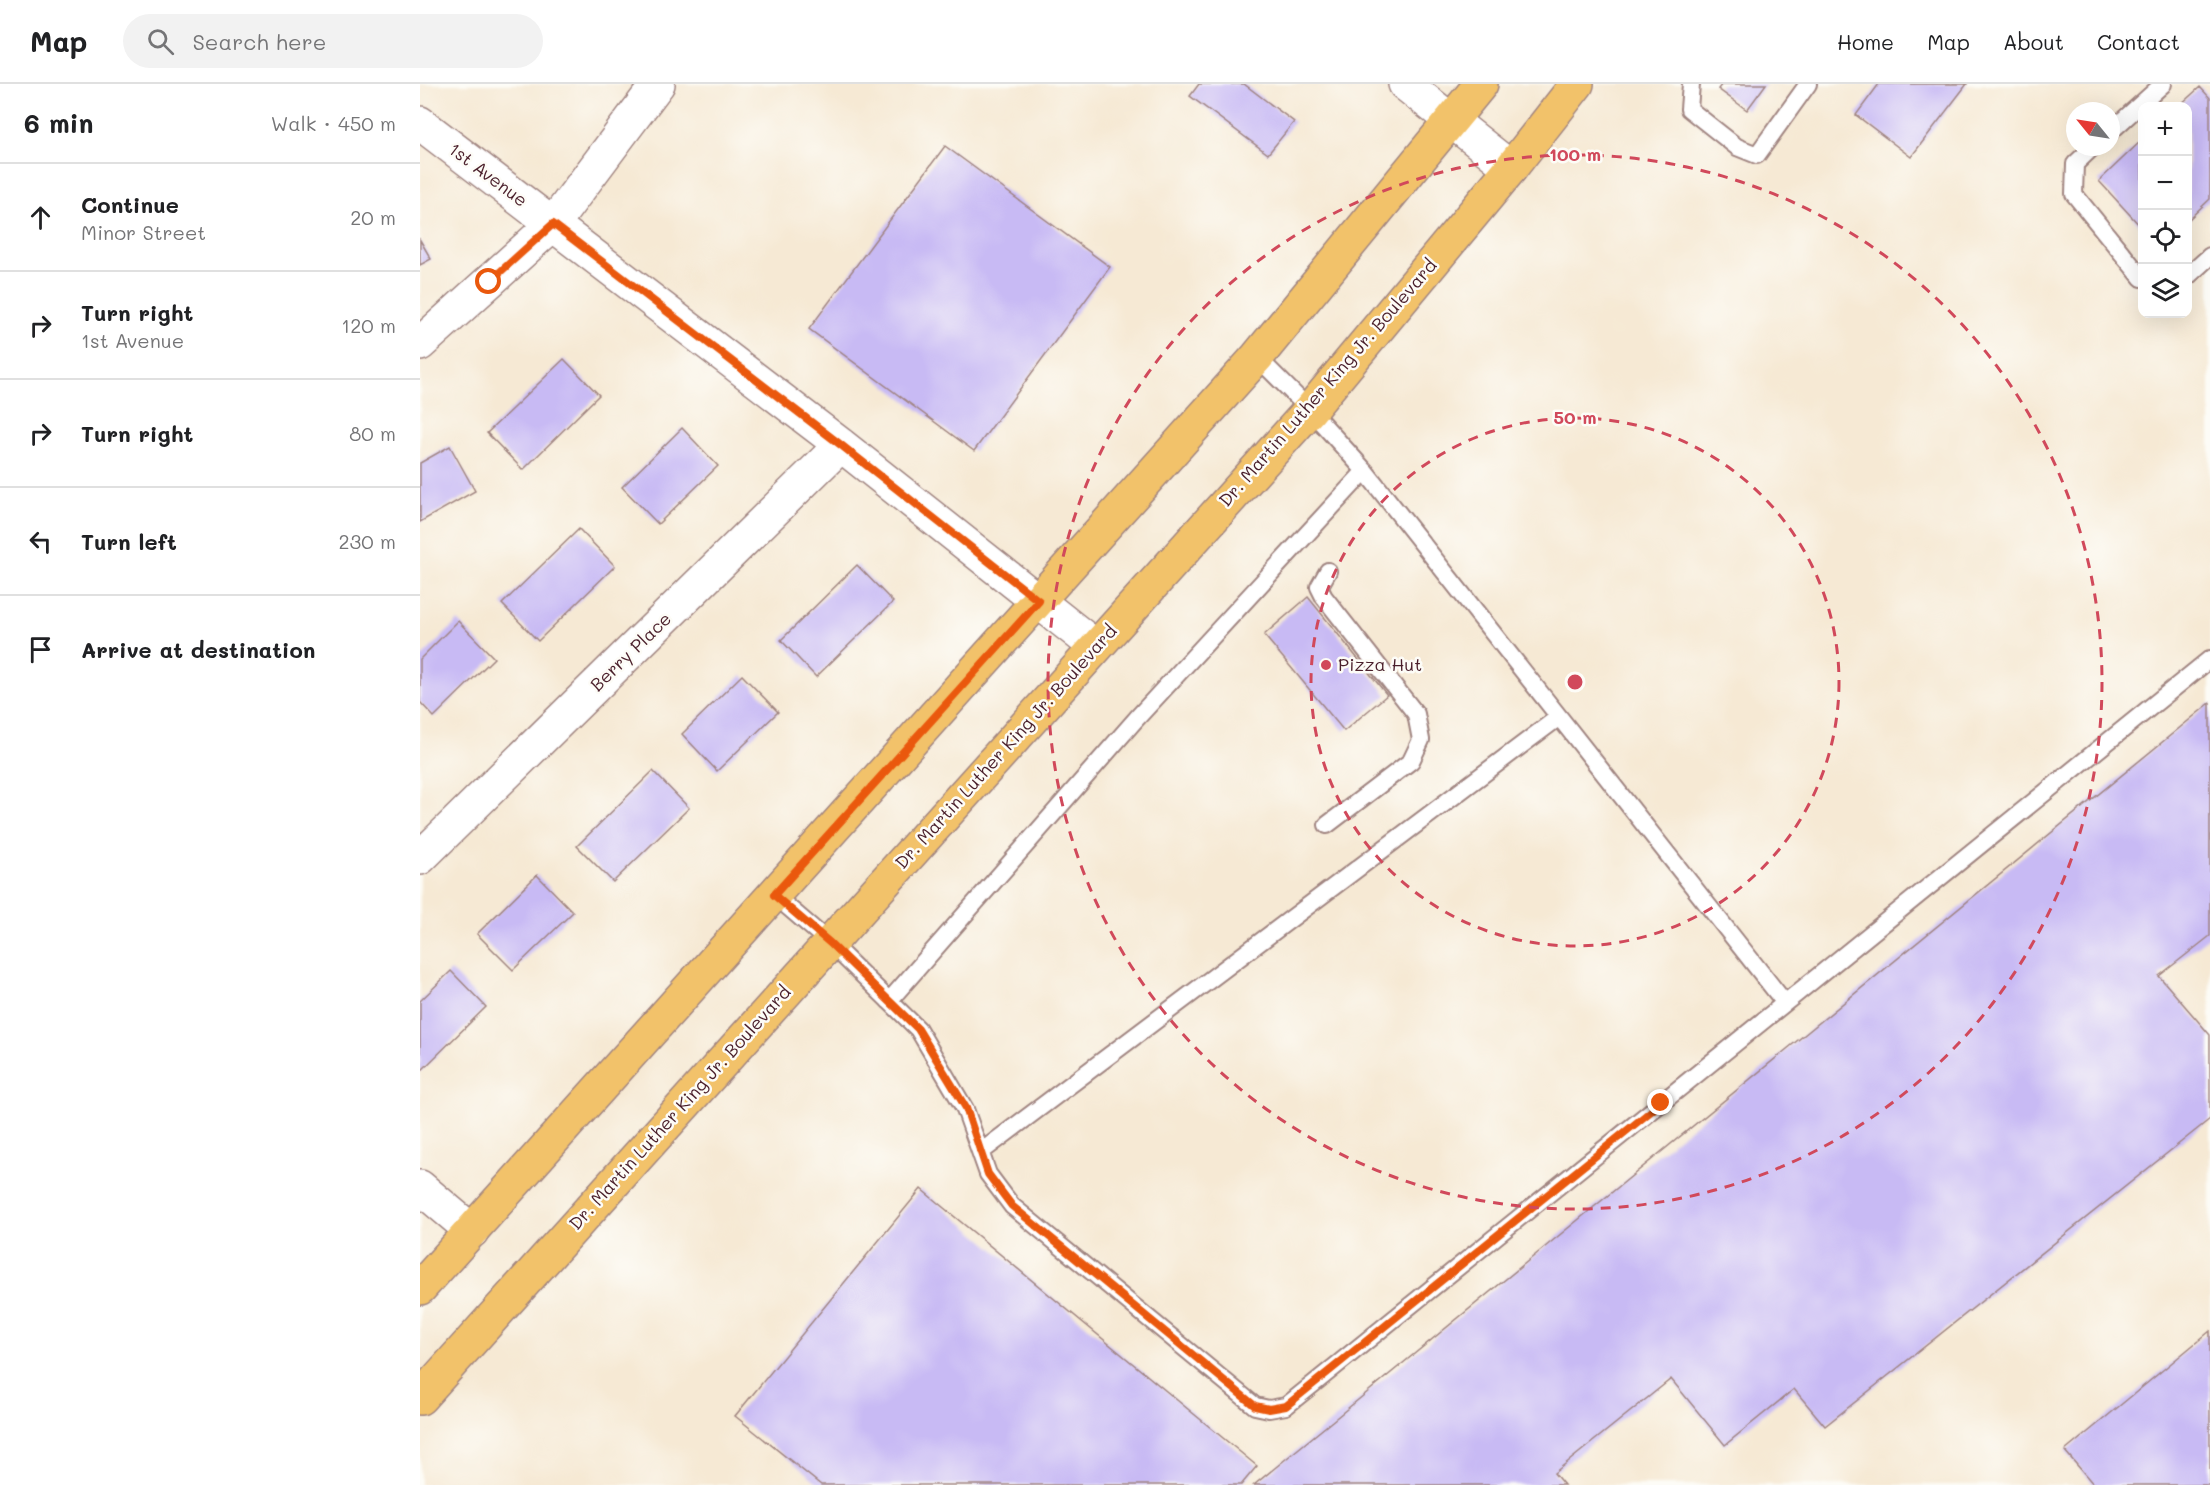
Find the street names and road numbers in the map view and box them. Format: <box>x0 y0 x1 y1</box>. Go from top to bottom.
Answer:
street label: 1st Avenue <box>444 137 533 212</box>
street label: Dr. Martin Luther King Jr. Boulevard <box>1213 253 1442 511</box>
street label: Berry Place <box>585 607 676 696</box>
street label: Dr. Martin Luther King Jr. Boulevard <box>889 619 1121 874</box>
street label: Dr. Martin Luther King Jr. Boulevard <box>563 980 795 1235</box>

